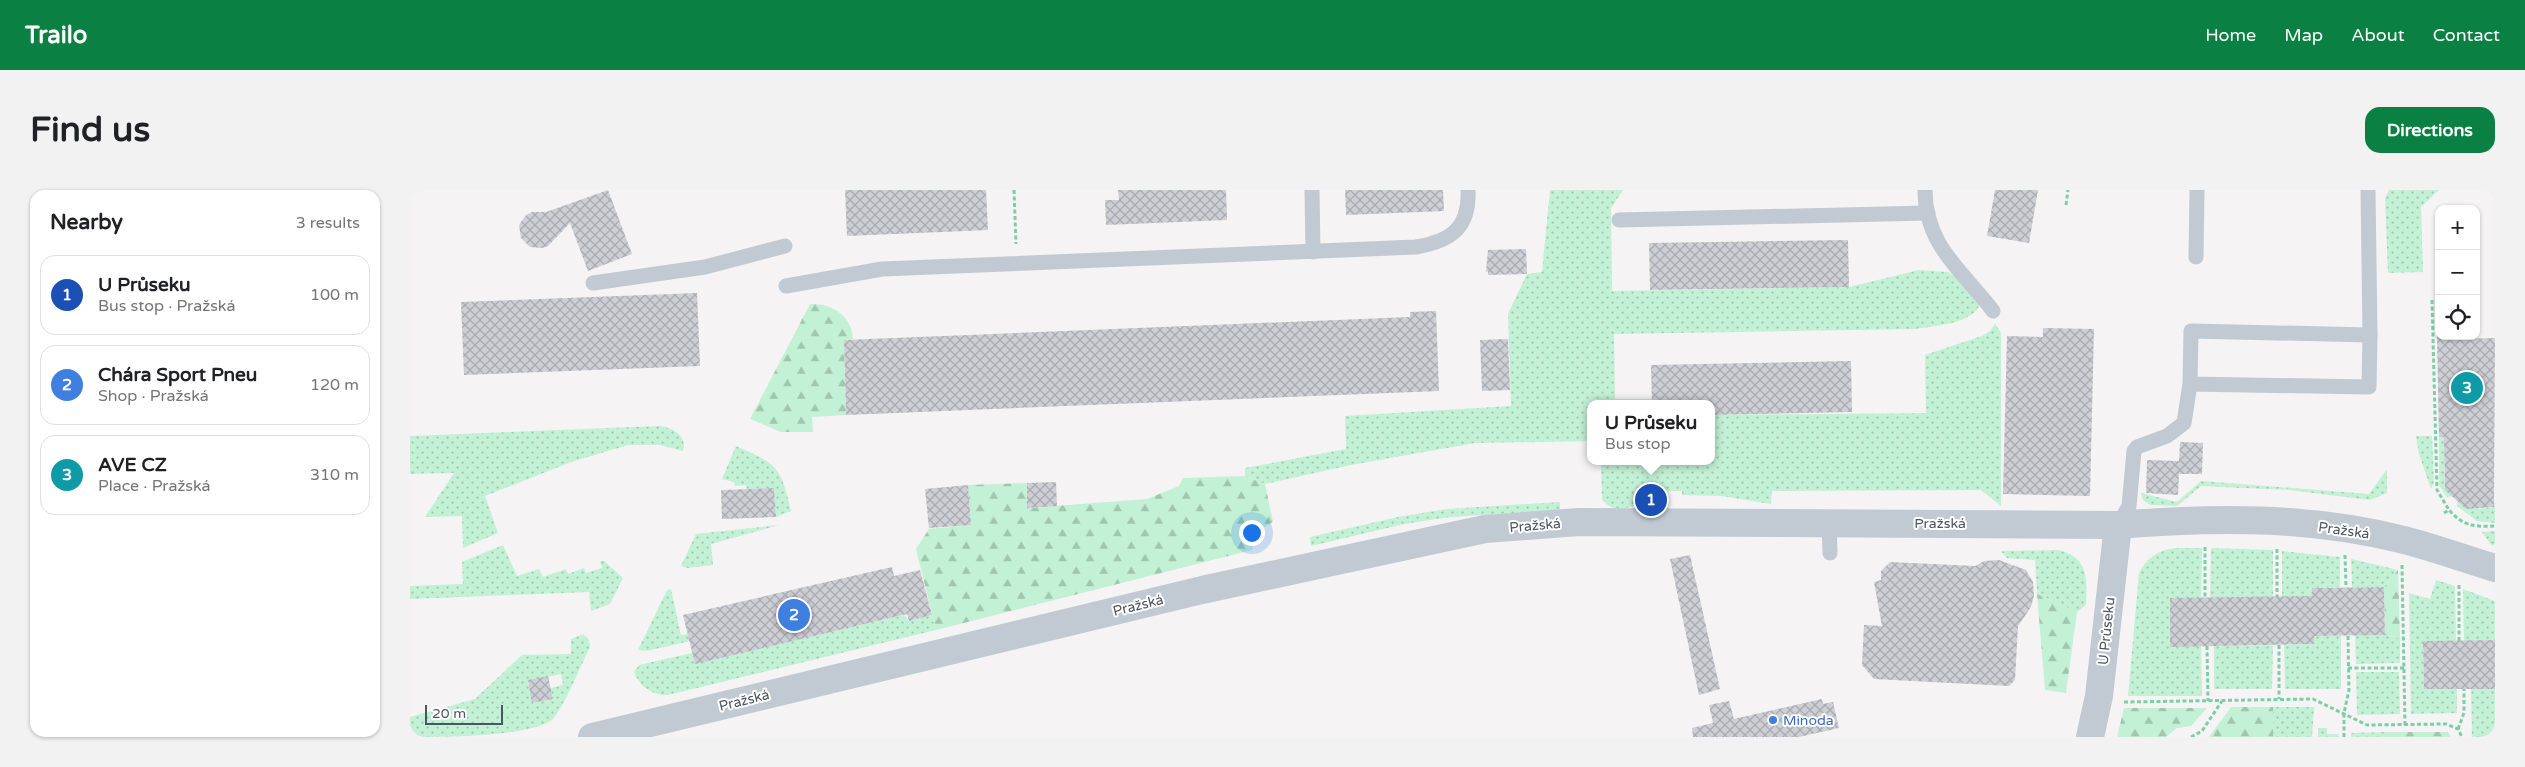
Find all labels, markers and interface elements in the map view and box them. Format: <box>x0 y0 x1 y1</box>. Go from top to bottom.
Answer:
text: Trailo <box>25 21 87 50</box>
text: Home <box>2205 24 2256 46</box>
text: Map <box>2284 24 2323 46</box>
text: About <box>2351 24 2405 46</box>
text: Contact <box>2433 24 2500 46</box>
button: Directions <box>2365 107 2495 153</box>
text: Find us <box>30 109 150 151</box>
map controls <box>2435 205 2480 340</box>
button: + <box>2435 205 2480 250</box>
text: Nearby <box>50 210 123 235</box>
text: 3 results <box>296 213 360 233</box>
button: − <box>2435 250 2480 295</box>
text: U Průseku <box>98 274 191 296</box>
text: 1 <box>62 285 72 305</box>
text: 100 m <box>310 285 359 305</box>
button: locate <box>2435 295 2480 340</box>
text: Bus stop · Pražská <box>98 296 235 316</box>
text: Chára Sport Pneu <box>98 364 257 386</box>
pin: 3 <box>2451 369 2483 407</box>
text: 2 <box>62 375 72 395</box>
text: 120 m <box>310 375 359 395</box>
text: Shop · Pražská <box>98 386 209 406</box>
popup <box>1587 400 1715 465</box>
text: U Průseku <box>1605 412 1697 434</box>
text: Bus stop <box>1605 434 1671 454</box>
text: AVE CZ <box>98 454 167 476</box>
text: 3 <box>62 465 72 485</box>
text: 310 m <box>310 465 359 485</box>
text: Place · Pražská <box>98 476 211 496</box>
pin: 1 <box>1635 481 1667 519</box>
street label: Pražská <box>1509 515 1561 536</box>
street label: Pražská <box>1914 515 1966 532</box>
street label: Pražská <box>2317 518 2371 543</box>
your location <box>1239 520 1265 546</box>
street label: Pražská <box>1111 591 1165 620</box>
pin: 2 <box>778 596 810 634</box>
street label: U Průseku <box>2094 596 2119 666</box>
street label: Pražská <box>717 686 771 715</box>
scale bar <box>425 702 502 725</box>
text: 20 m <box>432 705 466 722</box>
place label: Minoda <box>1783 712 1834 729</box>
marker: Minoda <box>1767 714 1779 726</box>

